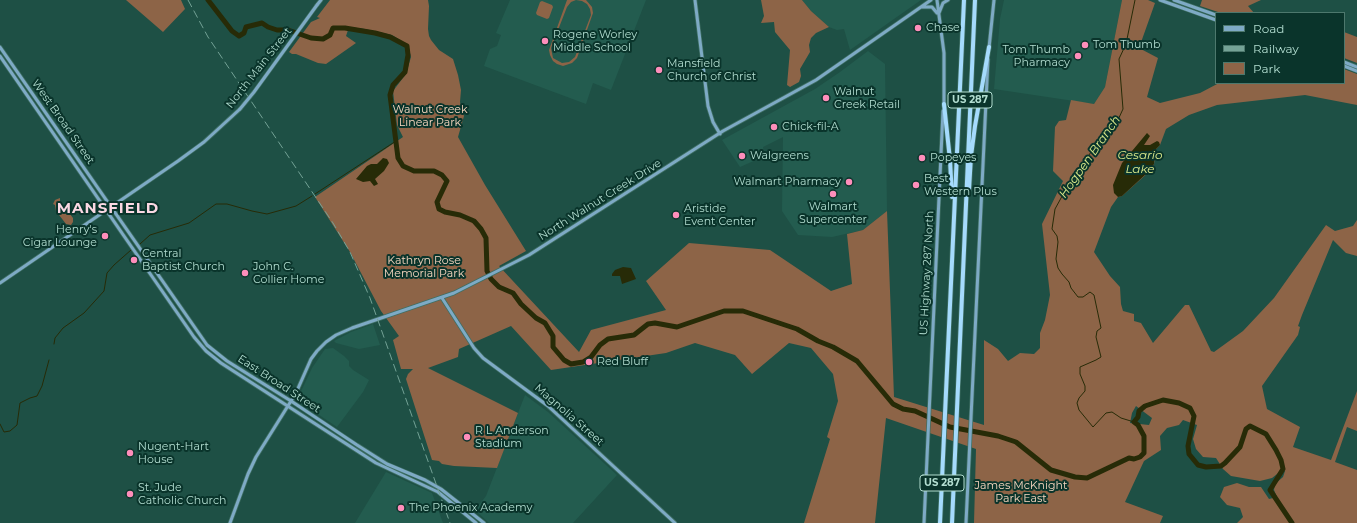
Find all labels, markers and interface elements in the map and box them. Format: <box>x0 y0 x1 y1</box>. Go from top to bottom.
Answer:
legend <box>1215 12 1345 84</box>
place label: Chase <box>926 21 960 35</box>
text: Road <box>1253 21 1284 36</box>
marker: Chase <box>913 23 923 33</box>
street label: North Main Street <box>223 25 295 111</box>
place label: Rogene Worley Middle School <box>553 28 637 54</box>
marker: Rogene Worley Middle School <box>540 36 550 46</box>
place label: Tom Thumb <box>1093 38 1160 52</box>
marker: Tom Thumb <box>1080 40 1090 50</box>
text: Railway <box>1253 41 1299 56</box>
place label: Tom Thumb Pharmacy <box>1003 43 1070 69</box>
marker: Tom Thumb Pharmacy <box>1073 51 1083 61</box>
place label: Mansfield Church of Christ <box>667 57 756 83</box>
text: Park <box>1253 61 1280 76</box>
marker: Mansfield Church of Christ <box>654 65 664 75</box>
street label: West Broad Street <box>29 77 97 167</box>
place label: Walnut Creek Retail <box>834 85 900 111</box>
road number: US 287 <box>948 92 992 108</box>
marker: Walnut Creek Retail <box>821 93 831 103</box>
park label: Walnut Creek Linear Park <box>392 103 468 129</box>
water label: Hogpen Branch <box>1056 113 1124 201</box>
place label: Chick-fil-A <box>782 120 839 134</box>
marker: Chick-fil-A <box>769 122 779 132</box>
water label: Cesario Lake <box>1117 148 1163 176</box>
place label: Walgreens <box>750 149 809 163</box>
marker: Walgreens <box>737 151 747 161</box>
place label: Popeyes <box>930 151 976 165</box>
marker: Popeyes <box>917 153 927 163</box>
street label: North Walnut Creek Drive <box>536 157 664 243</box>
place label: Best Western Plus <box>924 172 997 198</box>
place label: Walmart Pharmacy <box>733 175 841 189</box>
marker: Walmart Pharmacy <box>844 177 854 187</box>
marker: Best Western Plus <box>911 180 921 190</box>
marker: Walmart Supercenter <box>828 189 838 199</box>
district label: MANSFIELD <box>57 200 159 218</box>
place label: Walmart Supercenter <box>799 200 867 226</box>
place label: Aristide Event Center <box>684 202 755 228</box>
marker: Aristide Event Center <box>671 210 681 220</box>
street label: US Highway 287 North <box>917 210 937 336</box>
place label: Henry's Cigar Lounge <box>23 223 97 249</box>
marker: Henry's Cigar Lounge <box>100 231 110 241</box>
place label: Central Baptist Church <box>142 247 225 273</box>
park label: Kathryn Rose Memorial Park <box>384 254 464 280</box>
marker: Central Baptist Church <box>129 255 139 265</box>
place label: John C. Collier Home <box>253 260 324 286</box>
marker: John C. Collier Home <box>240 268 250 278</box>
street label: East Broad Street <box>235 352 323 416</box>
place label: Red Bluff <box>597 355 648 369</box>
marker: Red Bluff <box>584 357 594 367</box>
street label: Magnolia Street <box>532 381 606 449</box>
place label: R L Anderson Stadium <box>475 424 549 450</box>
marker: R L Anderson Stadium <box>462 432 472 442</box>
place label: Nugent-Hart House <box>138 440 209 466</box>
marker: Nugent-Hart House <box>125 448 135 458</box>
road number: US 287 <box>920 475 964 491</box>
park label: James McKnight Park East <box>975 479 1067 505</box>
place label: St. Jude Catholic Church <box>138 481 226 507</box>
marker: St. Jude Catholic Church <box>125 489 135 499</box>
place label: The Phoenix Academy <box>409 501 532 515</box>
marker: The Phoenix Academy <box>396 503 406 513</box>

